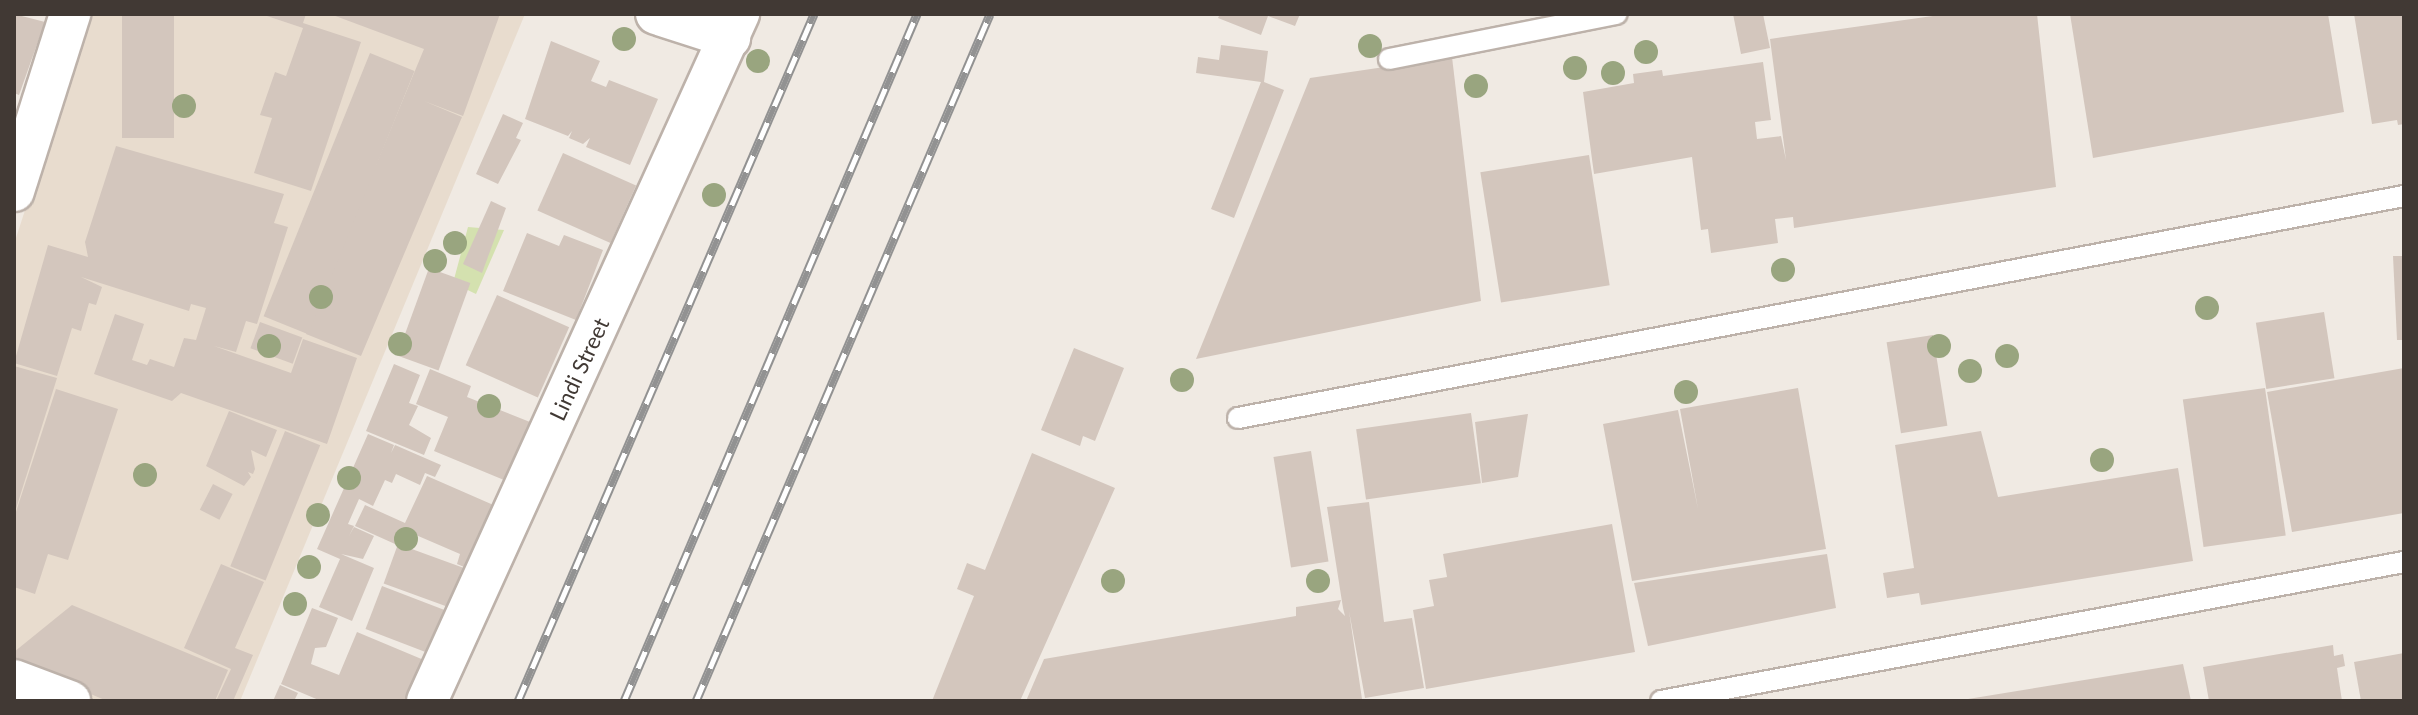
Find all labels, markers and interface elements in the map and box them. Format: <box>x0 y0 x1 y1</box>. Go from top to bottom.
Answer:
street label: Lindi Street <box>544 314 614 424</box>

